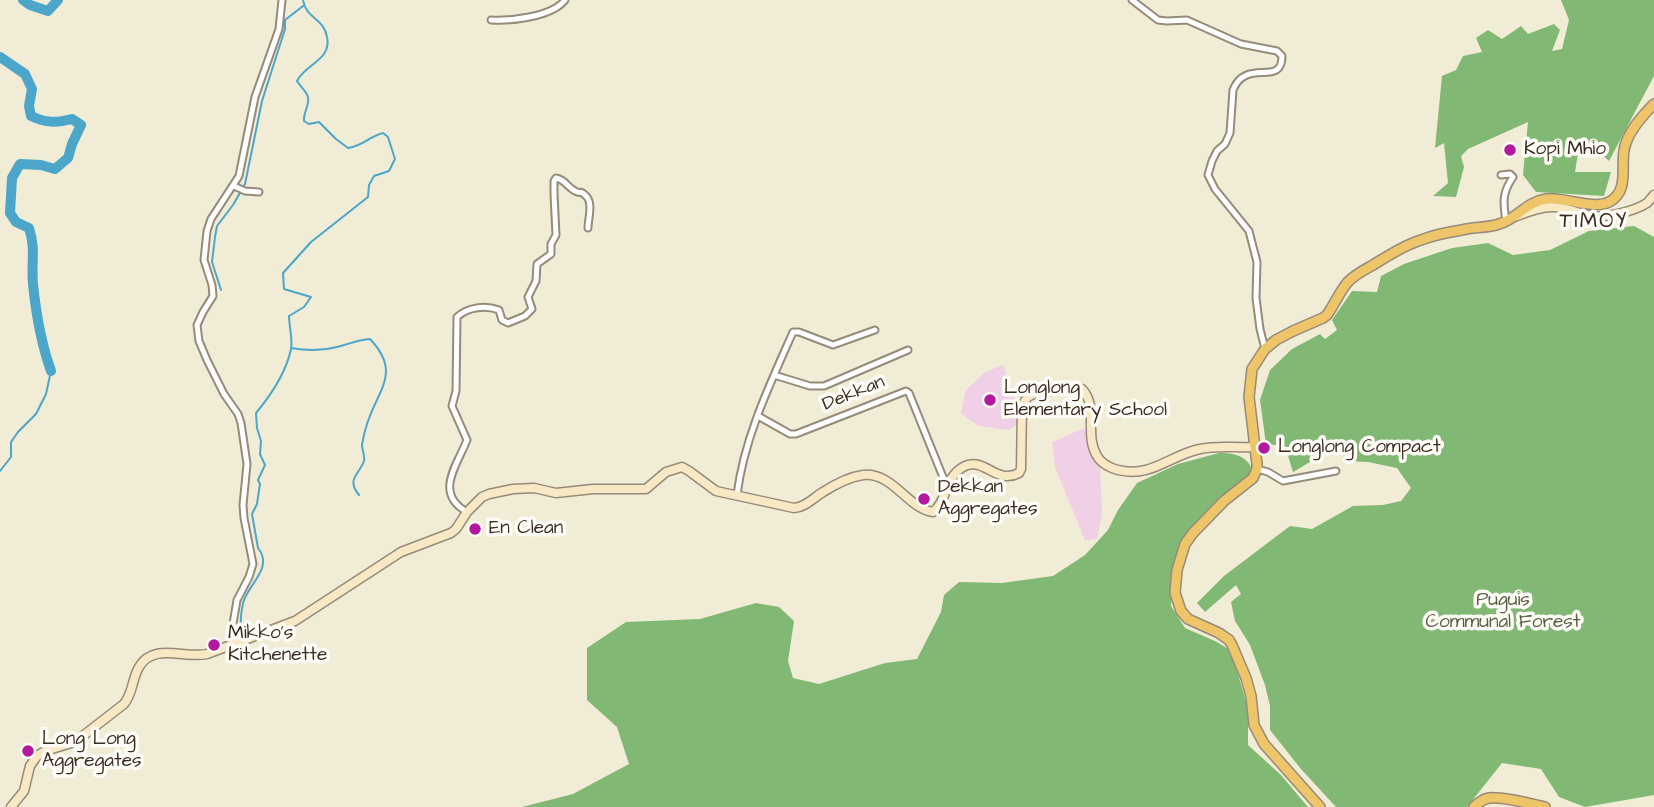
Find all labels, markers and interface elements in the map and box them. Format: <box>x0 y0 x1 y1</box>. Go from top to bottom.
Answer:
place label: Kopi Mhio <box>1524 139 1606 161</box>
marker: Kopi Mhio <box>1502 142 1518 158</box>
district label: TIMOY <box>1560 210 1628 236</box>
street label: Dekkan <box>820 371 888 417</box>
place label: Longlong Elementary School <box>1004 378 1167 422</box>
marker: Longlong Elementary School <box>982 392 998 408</box>
place label: Longlong Compact <box>1278 437 1441 459</box>
marker: Longlong Compact <box>1256 440 1272 456</box>
place label: Dekkan Aggregates <box>938 477 1037 521</box>
marker: Dekkan Aggregates <box>916 491 932 507</box>
place label: En Clean <box>489 518 563 540</box>
marker: En Clean <box>467 521 483 537</box>
park label: Puguis Communal Forest <box>1426 590 1580 634</box>
place label: Mikko's Kitchenette <box>228 623 327 667</box>
marker: Mikko's Kitchenette <box>206 637 222 653</box>
place label: Long Long Aggregates <box>42 729 141 773</box>
marker: Long Long Aggregates <box>20 743 36 759</box>

